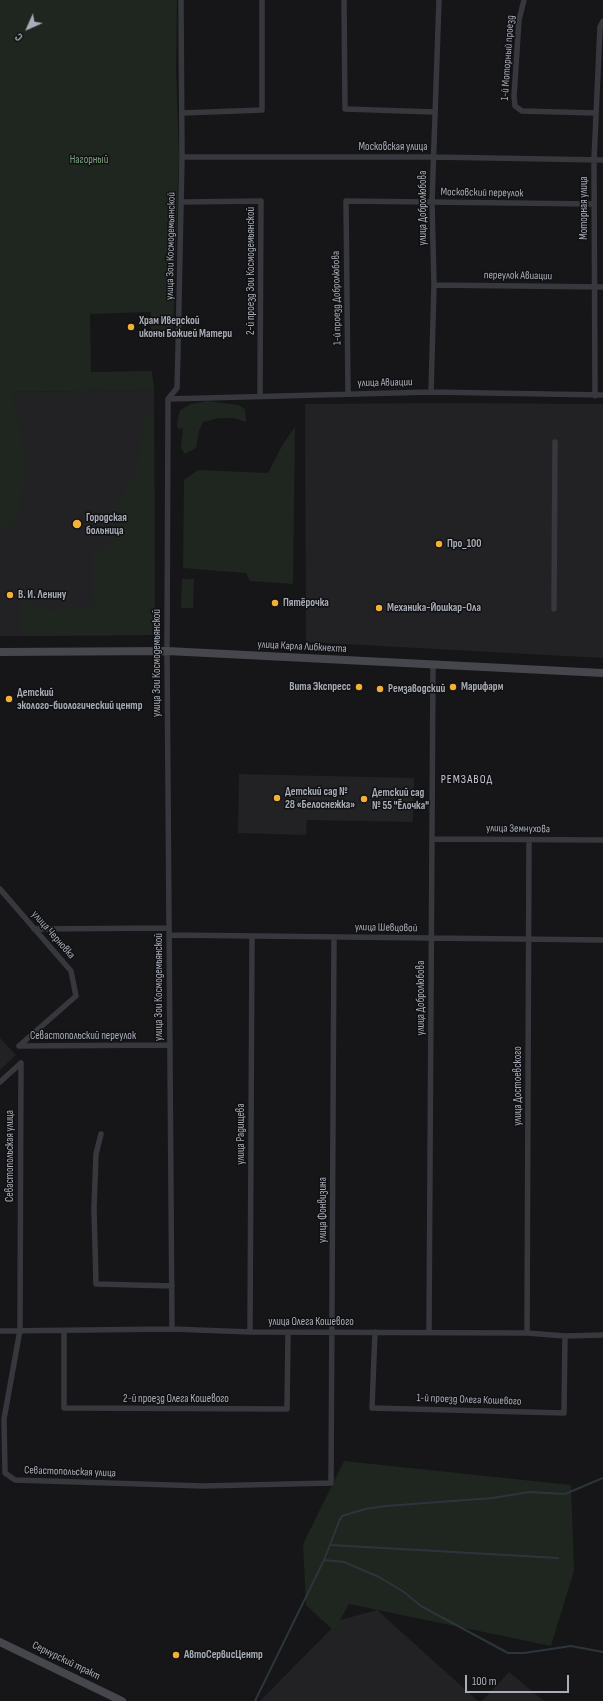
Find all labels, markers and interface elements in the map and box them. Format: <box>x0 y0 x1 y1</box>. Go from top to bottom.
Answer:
north arrow <box>8 8 48 48</box>
street label: 1-й Моторный проезд <box>498 15 518 101</box>
text: С <box>13 30 26 43</box>
street label: Московская улица <box>359 140 427 154</box>
park label: Нагорный <box>70 153 108 167</box>
street label: улица Добролюбова <box>416 171 430 245</box>
street label: Моторная улица <box>577 176 591 240</box>
street label: Московский переулок <box>440 186 524 200</box>
street label: улица Зои Космодемьянской <box>163 192 179 300</box>
street label: 2-й проезд Зои Космодемьянской <box>244 207 258 335</box>
street label: 1-й проезд Добролюбова <box>330 251 344 345</box>
street label: переулок Авиации <box>484 269 552 283</box>
place label: Храм Иверской иконы Божией Матери <box>139 314 232 340</box>
marker: Храм Иверской иконы Божией Матери <box>126 322 136 332</box>
street label: улица Авиации <box>357 376 413 390</box>
place label: Городская больница <box>86 511 127 537</box>
marker: Городская больница <box>71 518 83 530</box>
place label: Про_100 <box>447 537 482 551</box>
marker: Про_100 <box>434 539 444 549</box>
place label: В. И. Ленину <box>18 588 66 602</box>
marker: В. И. Ленину <box>5 590 15 600</box>
place label: Пятёрочка <box>283 596 329 610</box>
marker: Пятёрочка <box>270 598 280 608</box>
place label: Механика-Йошкар-Ола <box>387 601 481 615</box>
marker: Механика-Йошкар-Ола <box>374 603 384 613</box>
street label: улица Зои Космодемьянской <box>150 609 164 717</box>
street label: улица Карла Либкнехта <box>257 638 347 656</box>
place label: Вита Экспресс <box>289 680 351 694</box>
place label: Марифарм <box>461 680 503 694</box>
marker: Вита Экспресс <box>354 682 364 692</box>
place label: Ремзаводский <box>388 682 445 696</box>
marker: Марифарм <box>448 682 458 692</box>
marker: Ремзаводский <box>375 684 385 694</box>
place label: Детский эколого-биологический центр <box>17 686 142 712</box>
marker: Детский эколого-биологический центр <box>4 694 14 704</box>
district label: РЕМЗАВОД <box>441 773 493 787</box>
place label: Детский сад № 28 «Белоснежка» <box>285 785 355 811</box>
place label: Детский сад № 55 "Ёлочка" <box>372 786 429 812</box>
marker: Детский сад № 28 «Белоснежка» <box>272 793 282 803</box>
marker: Детский сад № 55 "Ёлочка" <box>359 794 369 804</box>
street label: улица Земнухова <box>486 822 550 836</box>
street label: улица Черновка <box>28 908 78 962</box>
street label: улица Шевцовой <box>355 921 417 935</box>
street label: улица Зои Космодемьянской <box>152 933 166 1041</box>
street label: улица Добролюбова <box>414 961 428 1035</box>
street label: Севастопольский переулок <box>30 1029 136 1043</box>
street label: улица Достоевского <box>511 1046 525 1126</box>
street label: улица Радищева <box>234 1103 248 1165</box>
street label: Севастопольская улица <box>3 1110 17 1202</box>
street label: улица Фонвизина <box>316 1177 330 1243</box>
street label: улица Олега Кошевого <box>268 1315 354 1329</box>
street label: 2-й проезд Олега Кошевого <box>123 1392 229 1406</box>
street label: 1-й проезд Олега Кошевого <box>416 1392 522 1408</box>
street label: Севастопольская улица <box>24 1464 116 1480</box>
street label: Сернурский тракт <box>30 1639 102 1683</box>
place label: АвтоСервисЦентр <box>184 1648 263 1662</box>
marker: АвтоСервисЦентр <box>171 1650 181 1660</box>
scale bar <box>467 1667 571 1693</box>
text: 100 m <box>472 1674 497 1689</box>

